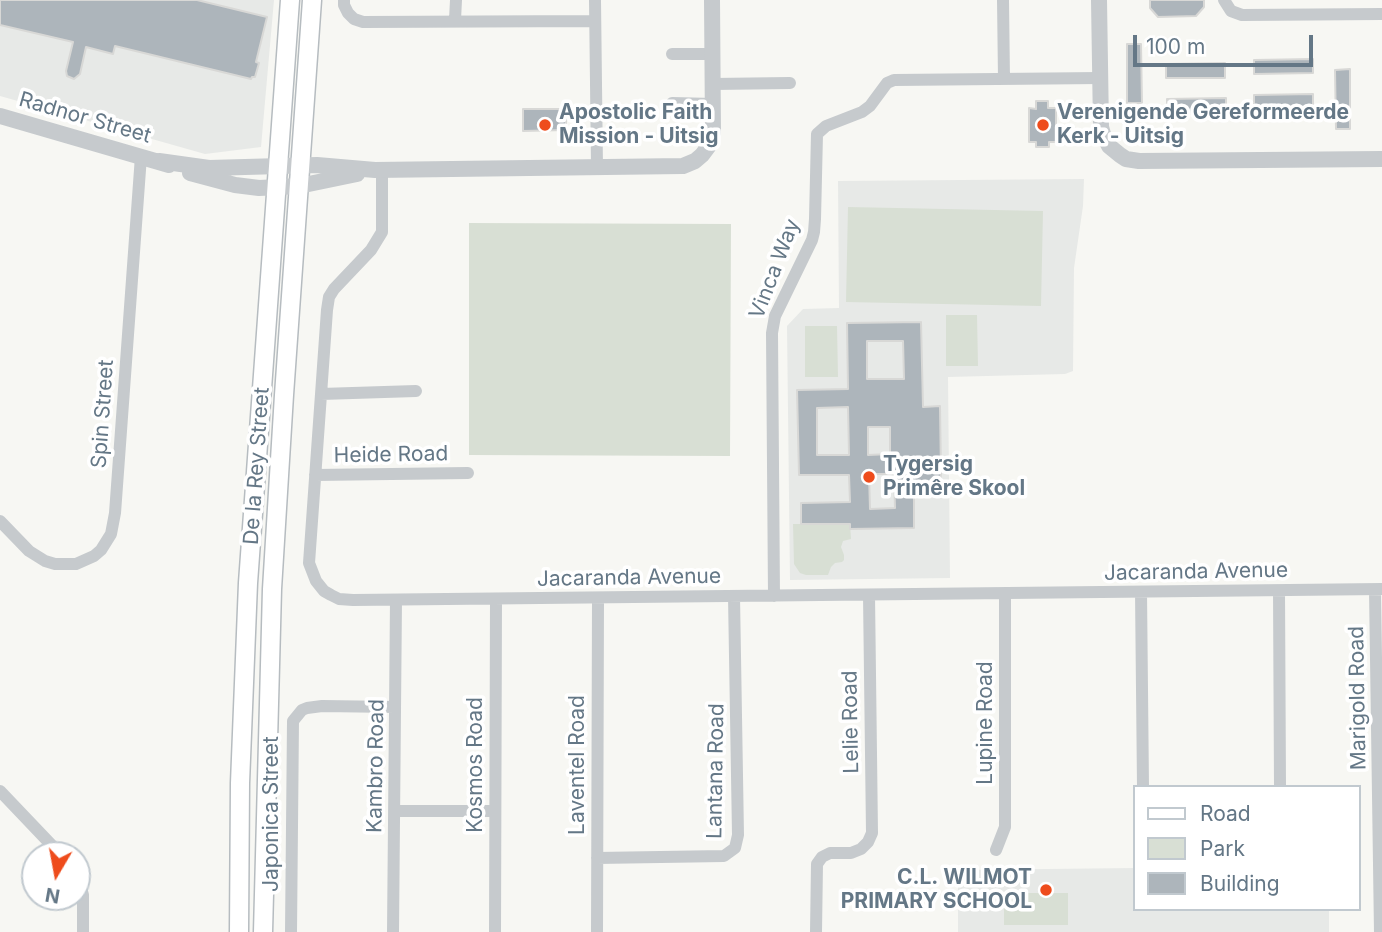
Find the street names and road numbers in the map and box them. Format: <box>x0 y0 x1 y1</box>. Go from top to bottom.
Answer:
street label: Radnor Street <box>16 87 154 149</box>
street label: Vinca Way <box>744 216 806 322</box>
street label: Spin Street <box>87 359 119 469</box>
street label: De la Rey Street <box>239 386 275 546</box>
street label: Heide Road <box>333 441 449 469</box>
street label: Jacaranda Avenue <box>1104 558 1288 586</box>
street label: Jacaranda Avenue <box>537 564 721 592</box>
street label: Marigold Road <box>1344 626 1372 770</box>
street label: Lupine Road <box>973 661 999 785</box>
street label: Lelie Road <box>838 670 864 774</box>
street label: Laventel Road <box>565 695 591 835</box>
street label: Kosmos Road <box>463 697 489 833</box>
street label: Kambro Road <box>362 699 390 833</box>
street label: Lantana Road <box>702 703 730 839</box>
street label: Japonica Street <box>259 736 285 892</box>

